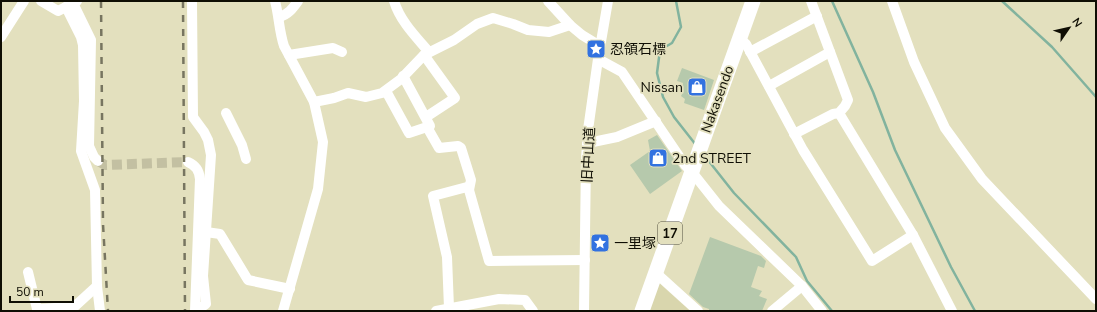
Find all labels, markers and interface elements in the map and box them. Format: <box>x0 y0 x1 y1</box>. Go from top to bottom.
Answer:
north arrow <box>1049 8 1089 48</box>
text: N <box>1068 15 1085 30</box>
place icon: 忍領石標 <box>585 38 607 60</box>
place label: 忍領石標 <box>610 40 666 59</box>
street label: Nakasendo <box>697 63 738 135</box>
shop icon: Nissan <box>686 76 708 98</box>
place label: Nissan <box>641 78 683 97</box>
street label: 旧中山道 <box>578 127 599 183</box>
shop icon: 2nd STREET <box>647 147 669 169</box>
place label: 2nd STREET <box>672 149 751 168</box>
road number: 17 <box>658 222 682 244</box>
place icon: 一里塚 <box>589 232 611 254</box>
place label: 一里塚 <box>614 234 656 253</box>
scale bar <box>10 278 73 304</box>
text: 50 m <box>16 284 44 300</box>

